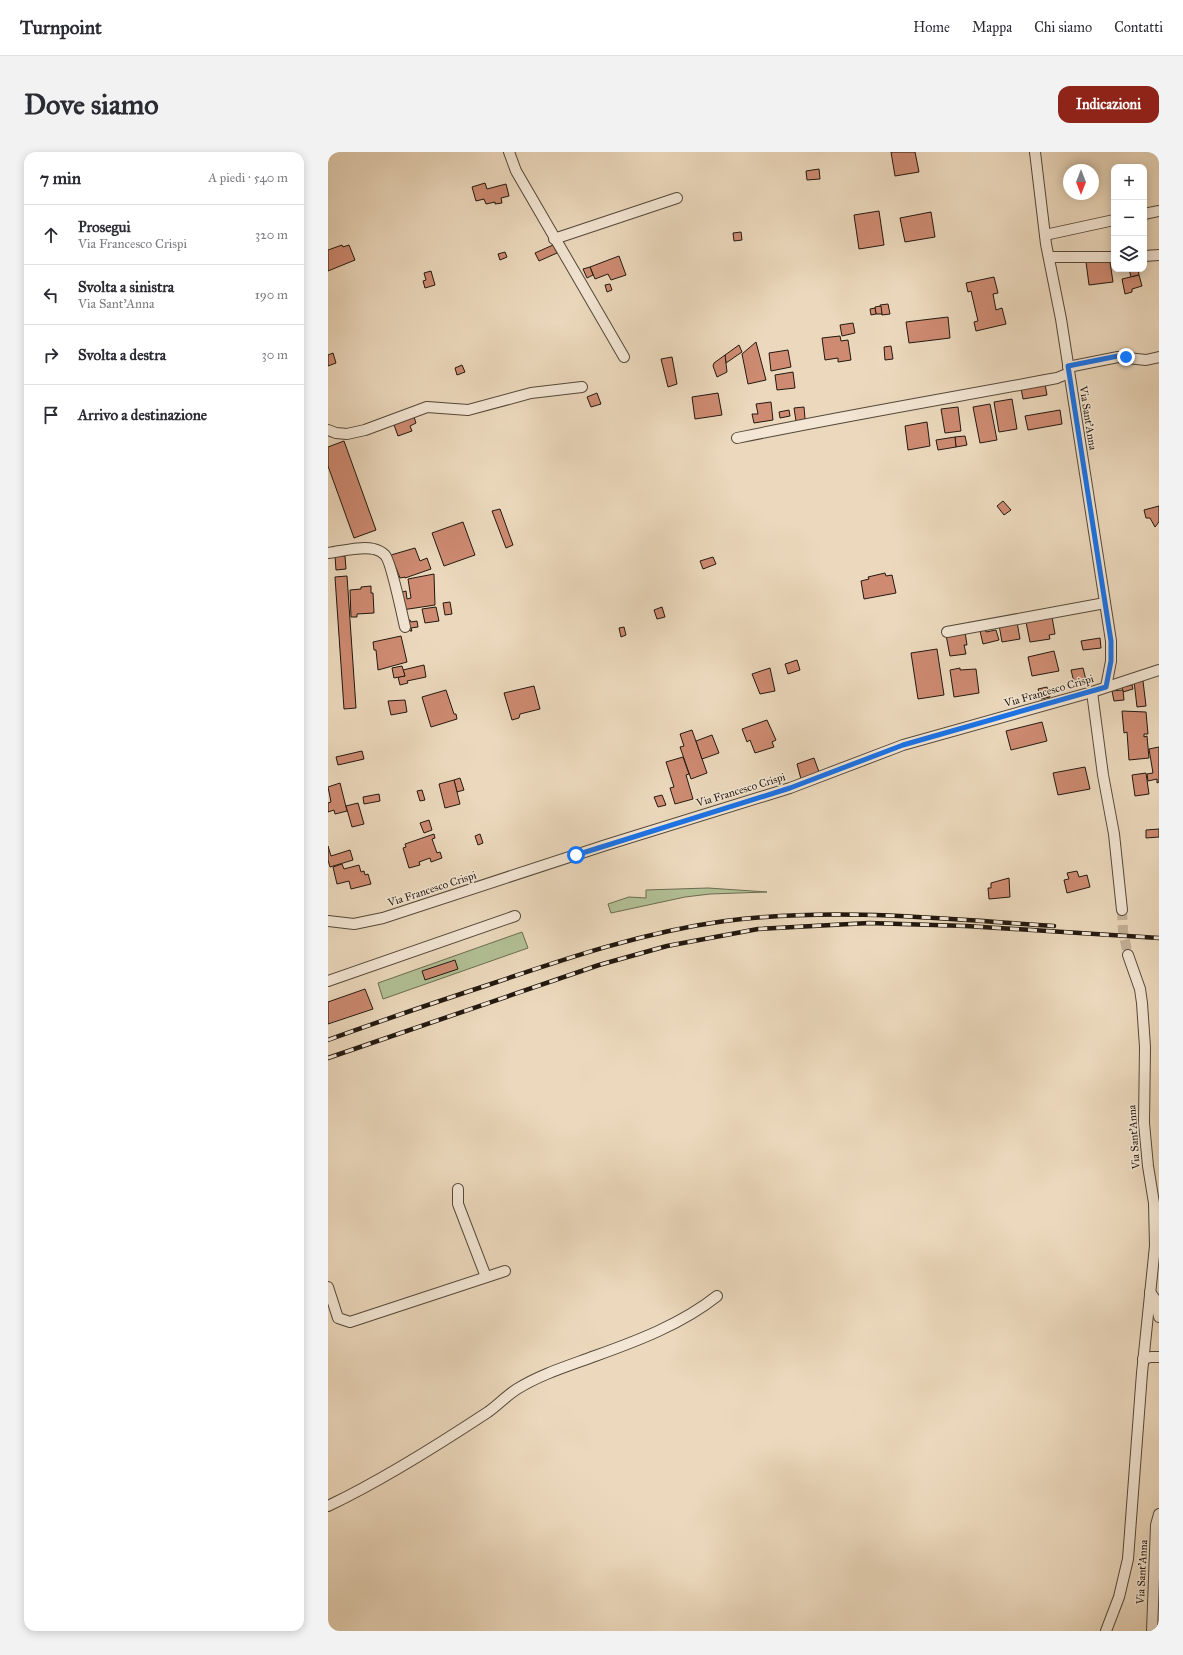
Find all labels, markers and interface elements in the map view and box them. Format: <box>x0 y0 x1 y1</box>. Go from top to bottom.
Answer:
text: Turnpoint <box>20 16 102 39</box>
text: Home <box>913 19 950 36</box>
text: Mappa <box>972 19 1012 36</box>
text: Chi siamo <box>1034 19 1092 36</box>
text: Contatti <box>1114 19 1163 36</box>
button: Indicazioni <box>1058 86 1159 123</box>
text: Dove siamo <box>24 87 158 122</box>
north arrow <box>1063 164 1099 200</box>
map controls <box>1111 164 1147 272</box>
button: + <box>1111 164 1147 200</box>
text: 7 min <box>40 168 81 189</box>
text: A piedi · 540 m <box>208 170 288 186</box>
button: − <box>1111 200 1147 236</box>
text: Prosegui <box>78 218 131 236</box>
icon: ahead <box>40 224 62 246</box>
text: 320 m <box>255 227 288 243</box>
text: Via Francesco Crispi <box>78 236 187 252</box>
button: layers <box>1111 236 1147 272</box>
text: Svolta a sinistra <box>78 278 174 296</box>
icon: left <box>40 284 62 306</box>
text: 190 m <box>255 287 288 303</box>
text: Via Sant'Anna <box>78 296 154 312</box>
icon: right <box>40 344 62 366</box>
text: Svolta a destra <box>78 346 166 364</box>
text: 30 m <box>262 347 288 363</box>
route end <box>1117 348 1135 366</box>
street label: Via Sant'Anna <box>1076 384 1100 451</box>
icon: arrive <box>40 404 62 426</box>
text: Arrivo a destinazione <box>78 406 207 424</box>
street label: Via Francesco Crispi <box>1002 672 1095 710</box>
street label: Via Francesco Crispi <box>694 770 787 810</box>
route start <box>567 846 585 864</box>
street label: Via Francesco Crispi <box>385 869 478 910</box>
street label: Via Sant'Anna <box>1125 1104 1143 1171</box>
street label: Via Sant'Anna <box>1134 1539 1150 1606</box>

